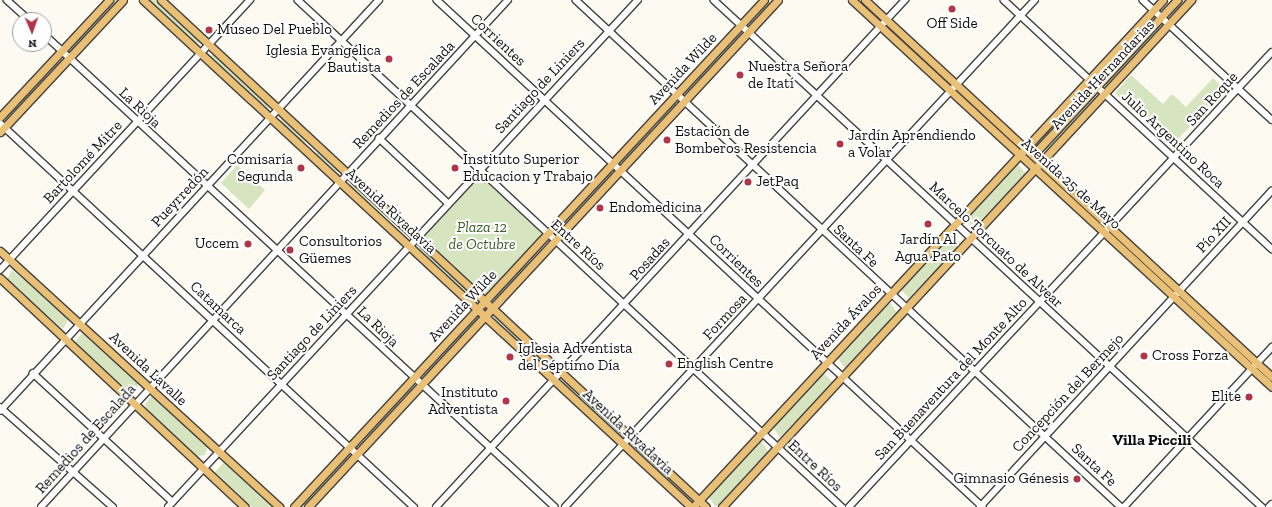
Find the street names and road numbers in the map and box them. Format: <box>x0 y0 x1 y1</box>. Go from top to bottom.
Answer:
street label: Corrientes <box>467 10 529 70</box>
street label: Avenida Hernandarias <box>1047 16 1159 134</box>
street label: Avenida Wilde <box>645 29 721 109</box>
street label: Santiago de Liniers <box>491 35 589 137</box>
street label: Remedios de Escalada <box>349 37 459 153</box>
street label: San Roque <box>1182 68 1242 130</box>
street label: La Rioja <box>115 84 165 132</box>
street label: Julio Argentino Roca <box>1118 88 1228 192</box>
street label: Bartolomé Mitre <box>40 117 126 207</box>
street label: Avenida 25 de Mayo <box>1017 135 1125 233</box>
street label: Pueyrredón <box>148 163 212 231</box>
street label: Avenida Rivadavia <box>342 164 440 258</box>
street label: Marcelo Torcuato de Alvear <box>925 178 1067 312</box>
street label: Pío XII <box>1193 213 1235 257</box>
street label: Entre Ríos <box>547 216 609 274</box>
street label: Santa Fe <box>830 221 882 271</box>
street label: Corrientes <box>705 231 767 291</box>
street label: Posadas <box>626 234 674 284</box>
street label: Avenida Wilde <box>425 266 501 346</box>
street label: Catamarca <box>186 277 250 339</box>
street label: Avenida Ávalos <box>806 280 886 364</box>
street label: Santiago de Liniers <box>263 282 361 384</box>
street label: Formosa <box>699 290 751 344</box>
street label: San Buenaventura del Monte Alto <box>871 294 1031 464</box>
street label: La Rioja <box>353 303 403 351</box>
street label: Avenida Lavalle <box>105 328 191 410</box>
street label: Concepción del Bermejo <box>1008 330 1128 456</box>
street label: Remedios de Escalada <box>32 381 140 497</box>
street label: Avenida Rivadavia <box>579 385 677 479</box>
street label: Entre Ríos <box>784 436 846 496</box>
street label: Santa Fe <box>1068 440 1120 490</box>

